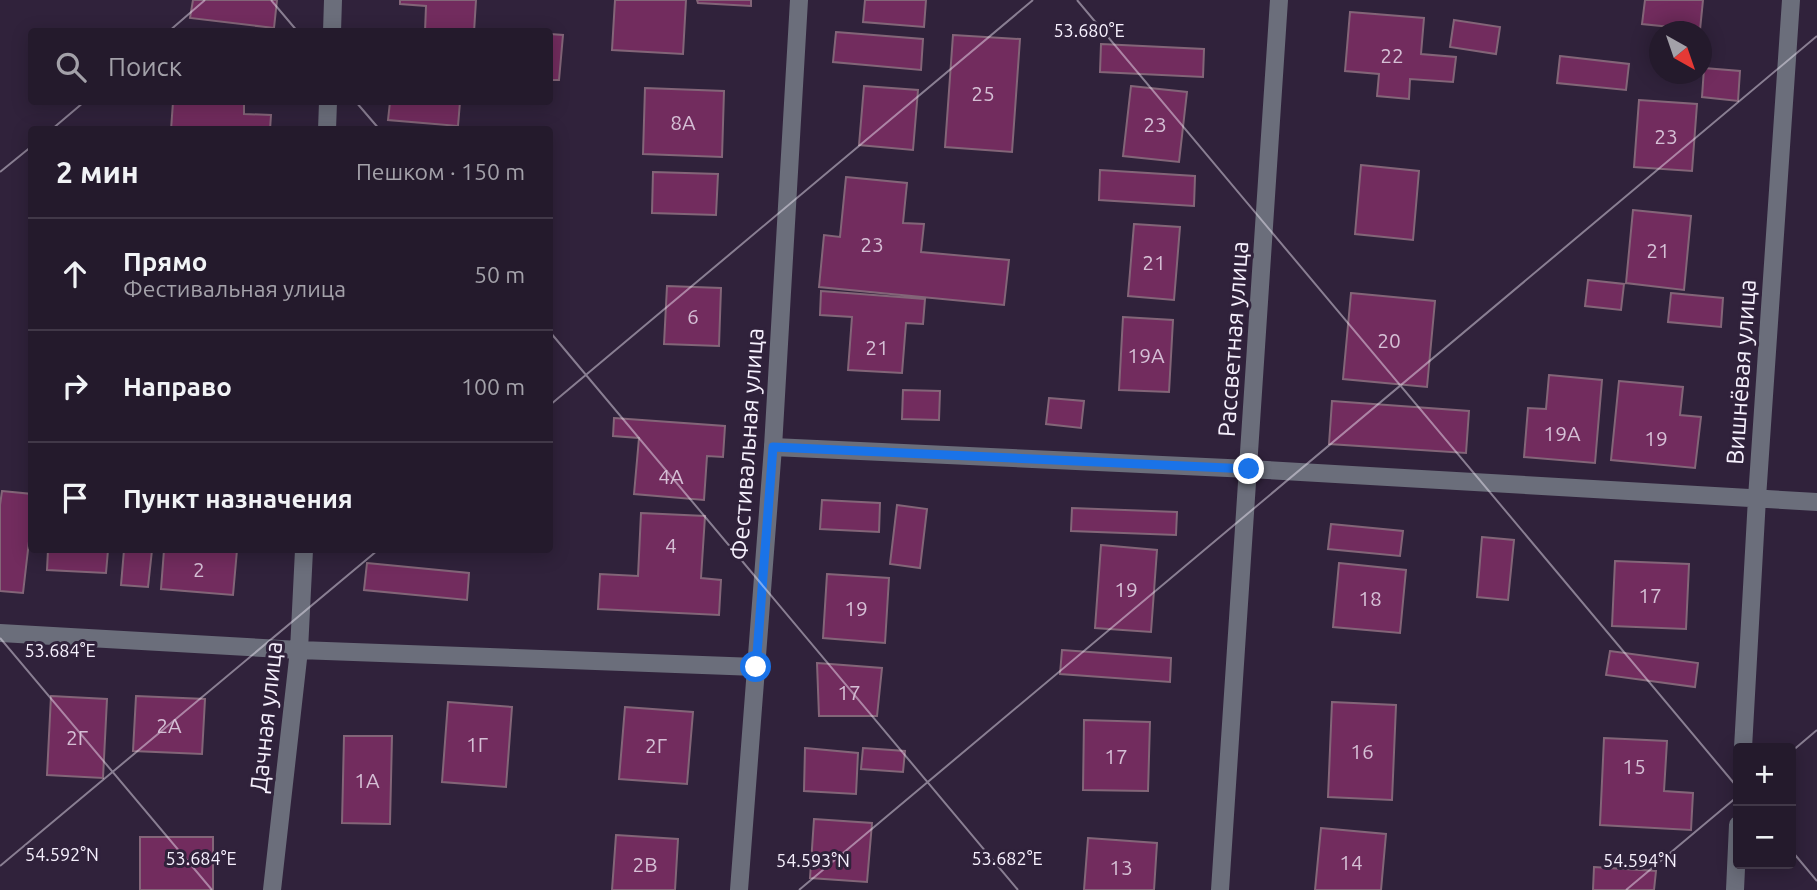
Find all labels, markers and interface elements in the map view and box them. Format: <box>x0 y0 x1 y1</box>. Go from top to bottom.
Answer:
text: 53.680°E <box>1053 20 1125 40</box>
north arrow <box>1649 21 1712 84</box>
search box <box>28 28 553 105</box>
house number: 22 <box>1380 43 1404 67</box>
icon: search <box>52 48 90 86</box>
text: Поиск <box>108 52 182 81</box>
house number: 25 <box>971 81 995 105</box>
house number: 8А <box>670 110 696 134</box>
house number: 23 <box>1143 112 1167 136</box>
house number: 23 <box>1654 124 1678 148</box>
text: 2 мин <box>56 155 139 189</box>
text: Пешком · 150 m <box>356 159 525 184</box>
house number: 23 <box>860 232 884 256</box>
house number: 21 <box>1646 238 1670 262</box>
street label: Рассветная улица <box>1213 240 1253 438</box>
text: Прямо <box>123 247 207 276</box>
house number: 21 <box>1142 250 1166 274</box>
icon: ahead <box>56 255 94 293</box>
text: 50 m <box>474 262 525 287</box>
text: Фестивальная улица <box>123 276 346 301</box>
street label: Вишнёвая улица <box>1721 278 1761 466</box>
house number: 6 <box>687 304 699 328</box>
street label: Фестивальная улица <box>725 327 769 561</box>
house number: 20 <box>1377 328 1401 352</box>
house number: 21 <box>865 335 889 359</box>
house number: 19А <box>1127 343 1165 367</box>
icon: right <box>56 367 94 405</box>
text: Направо <box>123 372 232 401</box>
text: 100 m <box>461 374 525 399</box>
house number: 19А <box>1543 421 1581 445</box>
house number: 19 <box>1644 426 1668 450</box>
route end <box>1233 453 1264 484</box>
house number: 4А <box>658 464 684 488</box>
icon: arrive <box>56 479 94 517</box>
text: Пункт назначения <box>123 484 353 513</box>
house number: 4 <box>665 533 677 557</box>
house number: 2 <box>193 557 205 581</box>
house number: 19 <box>1114 577 1138 601</box>
house number: 17 <box>1638 583 1662 607</box>
house number: 18 <box>1358 586 1382 610</box>
house number: 19 <box>844 596 868 620</box>
text: 53.684°E <box>24 640 96 660</box>
street label: Дачная улица <box>245 640 287 794</box>
route start <box>740 651 771 682</box>
house number: 17 <box>837 680 861 704</box>
house number: 2А <box>156 713 182 737</box>
house number: 2Г <box>66 725 88 749</box>
house number: 1Г <box>466 732 488 756</box>
house number: 2Г <box>645 733 667 757</box>
house number: 16 <box>1350 739 1374 763</box>
map controls <box>1733 743 1796 869</box>
button: + <box>1733 743 1796 806</box>
house number: 17 <box>1104 744 1128 768</box>
house number: 15 <box>1622 754 1646 778</box>
house number: 1А <box>354 768 380 792</box>
button: − <box>1733 806 1796 869</box>
text: 54.592°N <box>25 844 99 864</box>
text: 53.684°E <box>165 848 237 868</box>
text: 53.682°E <box>971 848 1043 868</box>
text: 54.593°N <box>776 850 850 870</box>
house number: 14 <box>1339 850 1363 874</box>
text: 54.594°N <box>1603 850 1677 870</box>
house number: 2В <box>632 852 658 876</box>
house number: 13 <box>1109 855 1133 879</box>

